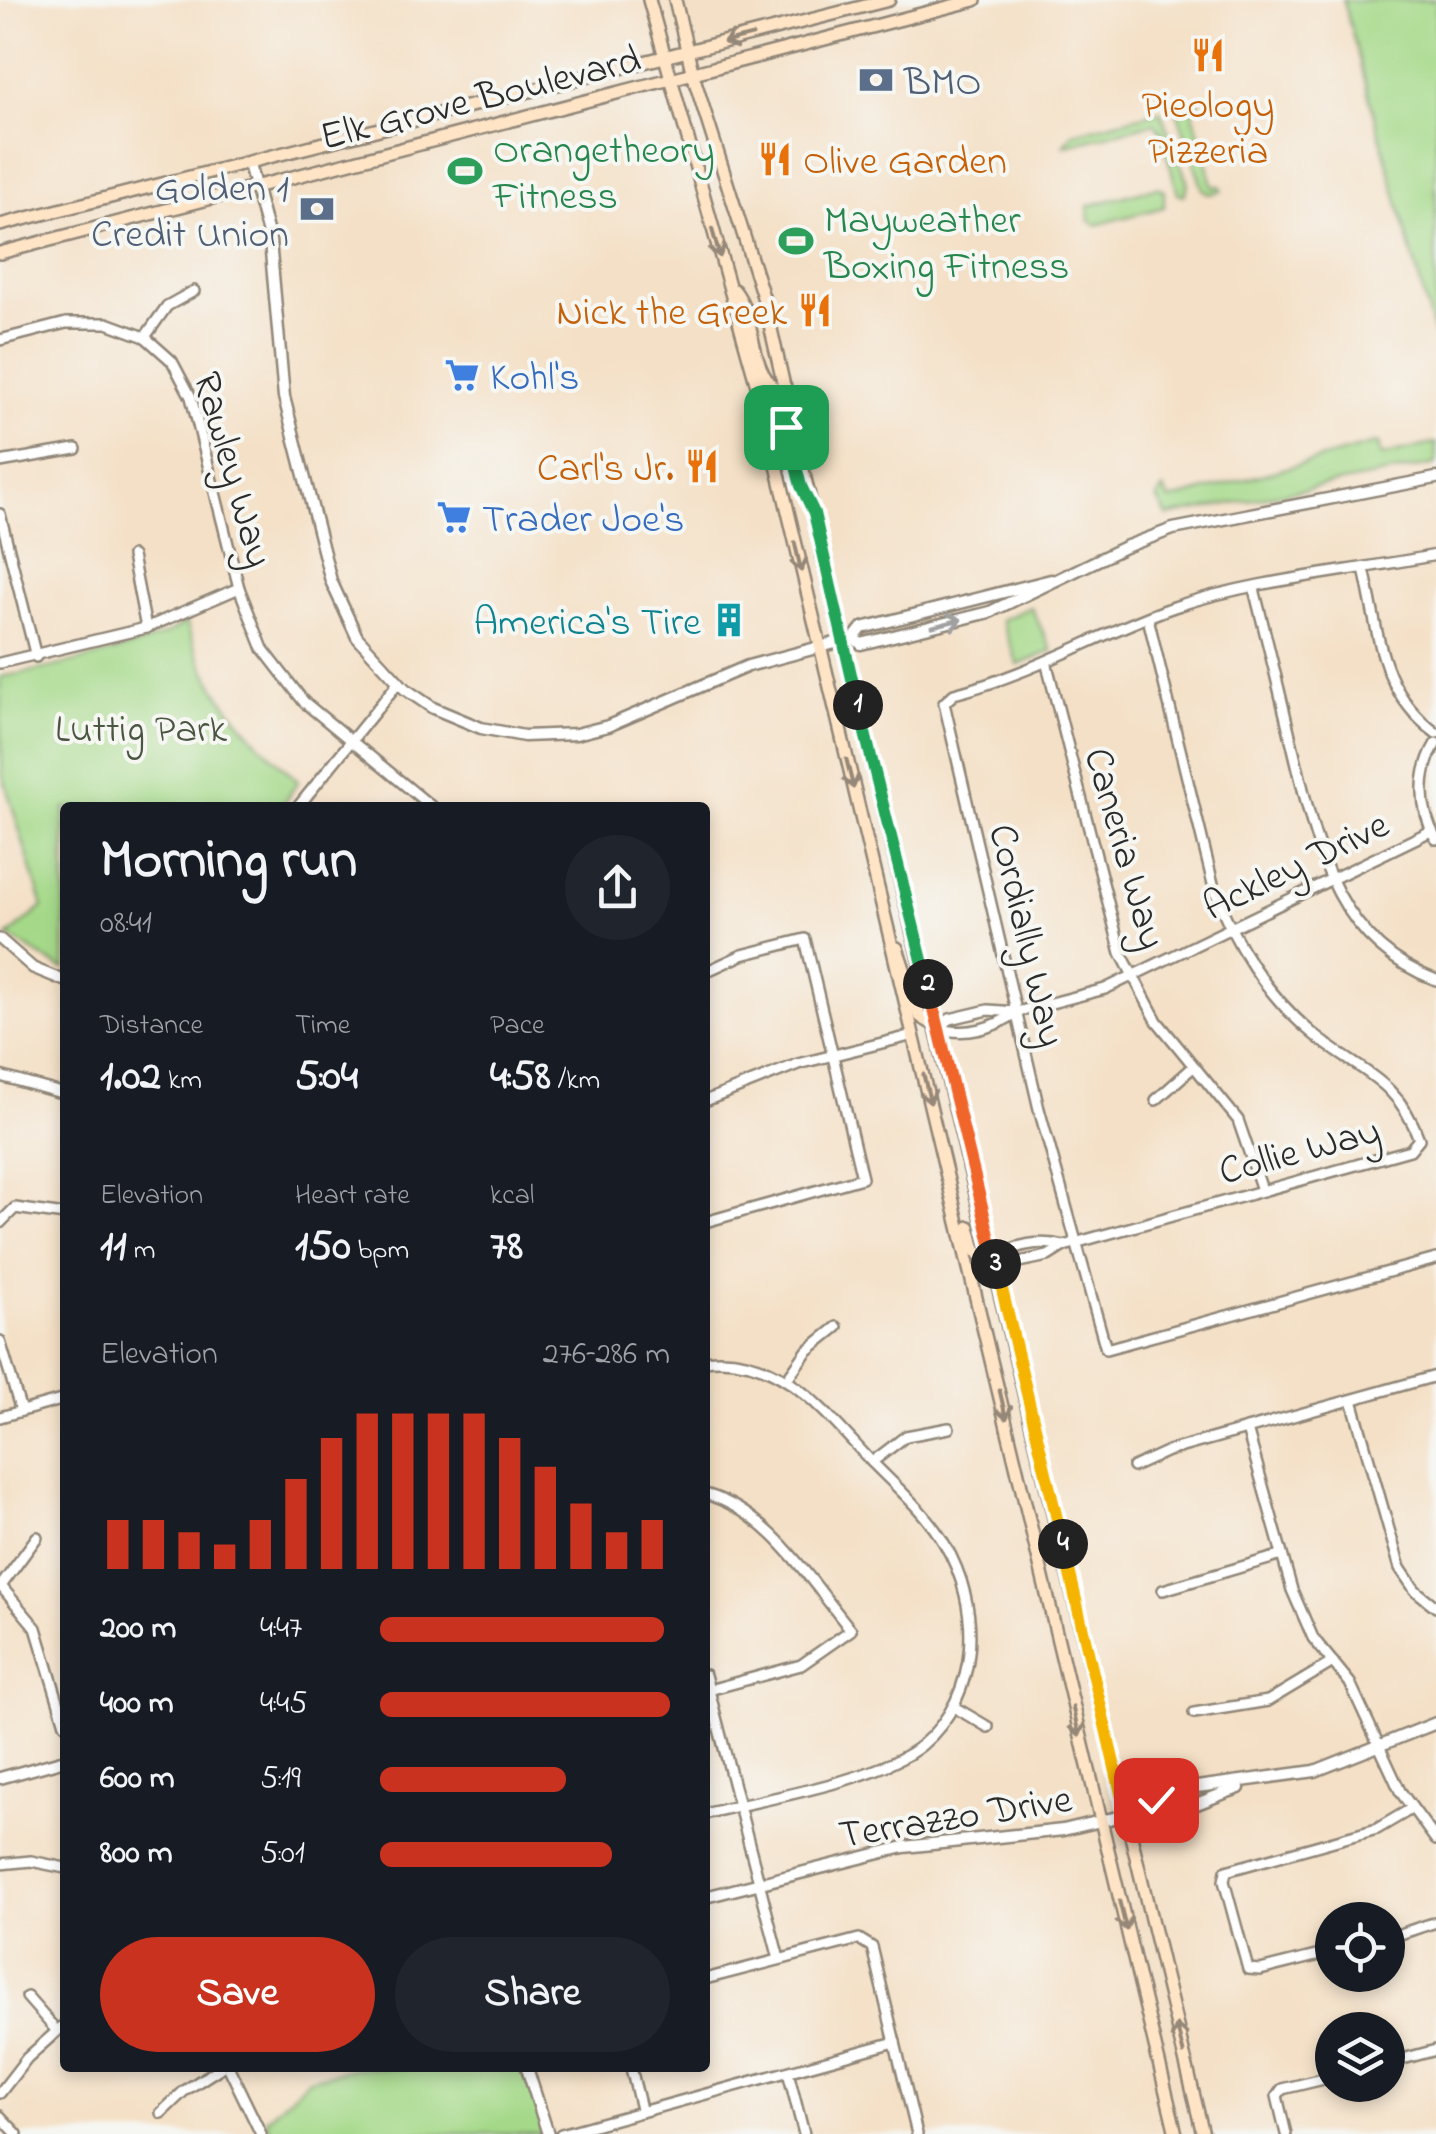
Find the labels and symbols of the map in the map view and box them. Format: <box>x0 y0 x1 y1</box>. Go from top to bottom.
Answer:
one-way arrow <box>723 31 755 49</box>
street label: Elk Grove Boulevard <box>315 32 648 169</box>
restaurant icon: Pieology Pizzeria <box>1189 36 1227 74</box>
place label: BMO <box>903 55 981 114</box>
bank icon: BMO <box>857 61 895 99</box>
place label: Pieology Pizzeria <box>1141 78 1275 183</box>
place label: Orangetheory Fitness <box>492 123 715 228</box>
place label: Olive Garden <box>803 134 1007 193</box>
restaurant icon: Olive Garden <box>756 140 794 178</box>
sports icon: Orangetheory Fitness <box>446 152 484 190</box>
place label: Golden 1 Credit Union <box>91 161 289 266</box>
bank icon: Golden 1 Credit Union <box>298 190 336 228</box>
place label: Mayweather Boxing Fitness <box>823 193 1069 298</box>
sports icon: Mayweather Boxing Fitness <box>777 222 815 260</box>
one-way arrow <box>708 227 726 258</box>
place label: Nick the Greek <box>556 285 787 344</box>
restaurant icon: Nick the Greek <box>796 291 834 329</box>
place label: Kohl's <box>490 350 579 409</box>
supermarket icon: Kohl's <box>443 356 481 394</box>
street label: Rawley Way <box>175 366 287 575</box>
pin <box>744 385 829 470</box>
place label: Carl's Jr. <box>537 441 674 500</box>
restaurant icon: Carl's Jr. <box>683 447 721 485</box>
place label: Trader Joe's <box>482 492 684 551</box>
supermarket icon: Trader Joe's <box>435 498 473 536</box>
one-way arrow <box>790 540 809 572</box>
place label: America's Tire <box>473 595 701 654</box>
building icon: America's Tire <box>710 601 748 639</box>
one-way arrow <box>931 613 962 632</box>
pin: 1 <box>833 680 883 730</box>
park label: Luttig Park <box>55 702 227 761</box>
street label: Caneria Way <box>1066 741 1180 957</box>
one-way arrow <box>842 757 860 789</box>
street label: Ackley Drive <box>1194 798 1400 938</box>
street label: Cordially Way <box>970 819 1079 1053</box>
pin: 2 <box>903 959 953 1009</box>
one-way arrow <box>919 1072 937 1104</box>
street label: Collie Way <box>1213 1104 1387 1203</box>
pin: 3 <box>971 1239 1021 1289</box>
one-way arrow <box>995 1388 1013 1420</box>
pin: 4 <box>1038 1519 1088 1569</box>
one-way arrow <box>1068 1705 1086 1737</box>
pin <box>1114 1758 1199 1843</box>
street label: Terrazzo Drive <box>835 1772 1076 1867</box>
one-way arrow <box>1115 1899 1133 1931</box>
one-way arrow <box>1170 2024 1188 2056</box>

